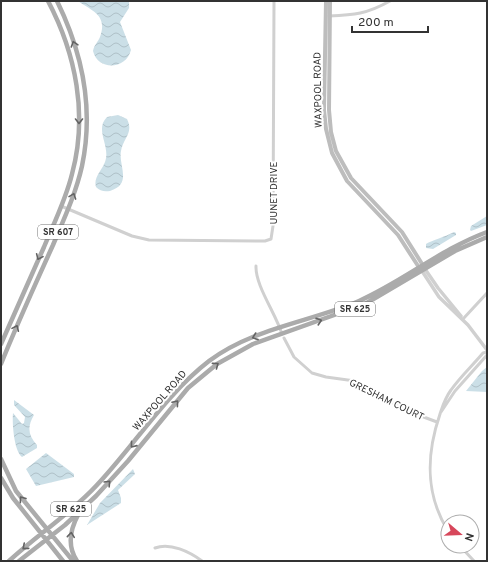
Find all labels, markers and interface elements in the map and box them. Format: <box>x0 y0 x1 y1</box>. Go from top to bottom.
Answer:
scale bar <box>352 8 428 34</box>
text: 200 m <box>358 15 394 31</box>
one-way arrow <box>71 41 79 48</box>
street label: WAXPOOL ROAD <box>311 52 326 128</box>
one-way arrow <box>75 118 83 124</box>
street label: UUNET DRIVE <box>268 161 281 225</box>
one-way arrow <box>68 193 77 200</box>
road number: SR 607 <box>38 225 78 239</box>
one-way arrow <box>36 253 44 261</box>
road number: SR 625 <box>335 302 375 316</box>
one-way arrow <box>315 318 322 326</box>
one-way arrow <box>11 325 19 333</box>
one-way arrow <box>252 332 259 340</box>
one-way arrow <box>212 362 219 370</box>
street label: WAXPOOL ROAD <box>130 368 190 434</box>
street label: GRESHAM COURT <box>347 377 426 424</box>
one-way arrow <box>171 400 178 408</box>
one-way arrow <box>130 440 137 448</box>
one-way arrow <box>104 480 111 488</box>
one-way arrow <box>20 496 27 503</box>
road number: SR 625 <box>51 502 91 516</box>
north arrow <box>440 514 480 554</box>
text: N <box>461 531 476 543</box>
one-way arrow <box>67 532 76 538</box>
one-way arrow <box>22 542 29 549</box>

